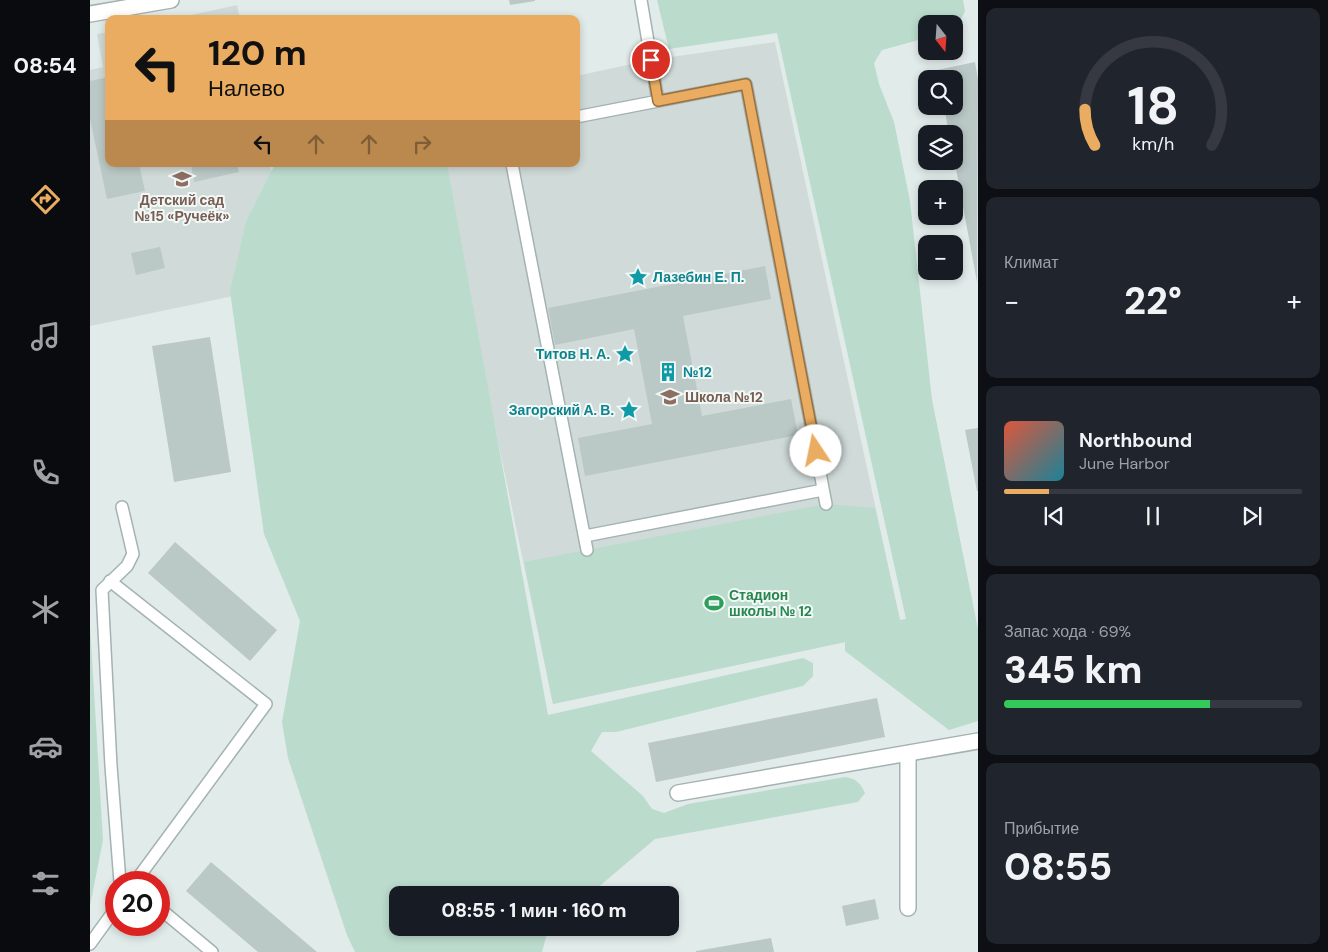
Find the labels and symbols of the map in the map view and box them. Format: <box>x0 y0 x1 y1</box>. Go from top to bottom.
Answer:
north arrow <box>918 15 962 60</box>
pin <box>630 39 672 81</box>
school or university icon: Детский сад №15 «Ручеёк» <box>171 168 193 190</box>
place label: Детский сад №15 «Ручеёк» <box>135 191 229 225</box>
place icon: Лазебин Е. П. <box>627 266 649 288</box>
place label: Лазебин Е. П. <box>653 268 744 286</box>
place icon: Титов Н. А. <box>614 343 636 365</box>
place label: Титов Н. А. <box>536 345 610 363</box>
building icon: №12 <box>657 361 679 383</box>
place label: №12 <box>683 363 712 381</box>
school or university icon: Школа №12 <box>659 386 681 408</box>
place label: Школа №12 <box>685 388 763 406</box>
place icon: Загорский А. В. <box>618 399 640 421</box>
place label: Загорский А. В. <box>509 401 614 419</box>
position arrow <box>789 424 841 476</box>
place label: Стадион школы № 12 <box>729 586 812 620</box>
sports icon: Стадион школы № 12 <box>703 592 725 614</box>
speed limit sign: 20 <box>105 871 170 936</box>

